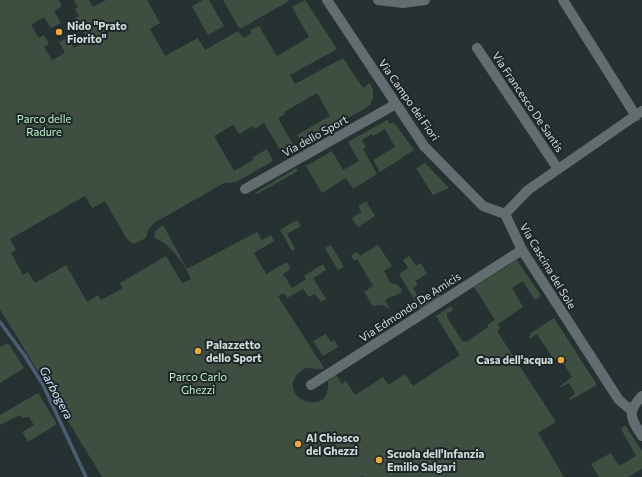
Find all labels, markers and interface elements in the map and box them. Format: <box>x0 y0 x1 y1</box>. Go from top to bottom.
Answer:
place label: Nido "Prato Fiorito" <box>67 19 127 45</box>
marker: Nido "Prato Fiorito" <box>54 27 64 37</box>
street label: Via Francesco De Santis <box>490 49 567 154</box>
street label: Via Campo dei Fiori <box>376 57 442 143</box>
park label: Parco delle Radure <box>17 112 71 138</box>
street label: Via dello Sport <box>280 112 350 159</box>
street label: Via Cascina del Sole <box>518 221 579 311</box>
street label: Via Edmondo De Amicis <box>357 269 463 344</box>
place label: Palazzetto dello Sport <box>206 338 262 364</box>
marker: Palazzetto dello Sport <box>193 346 203 356</box>
place label: Casa dell'acqua <box>476 353 553 366</box>
marker: Casa dell'acqua <box>556 355 566 365</box>
water label: Garbogera <box>37 364 77 421</box>
park label: Parco Carlo Ghezzi <box>169 370 227 396</box>
place label: Al Chiosco del Ghezzi <box>306 431 360 457</box>
marker: Al Chiosco del Ghezzi <box>293 439 303 449</box>
place label: Scuola dell'Infanzia Emilio Salgari <box>387 447 484 473</box>
marker: Scuola dell'Infanzia Emilio Salgari <box>374 455 384 465</box>

